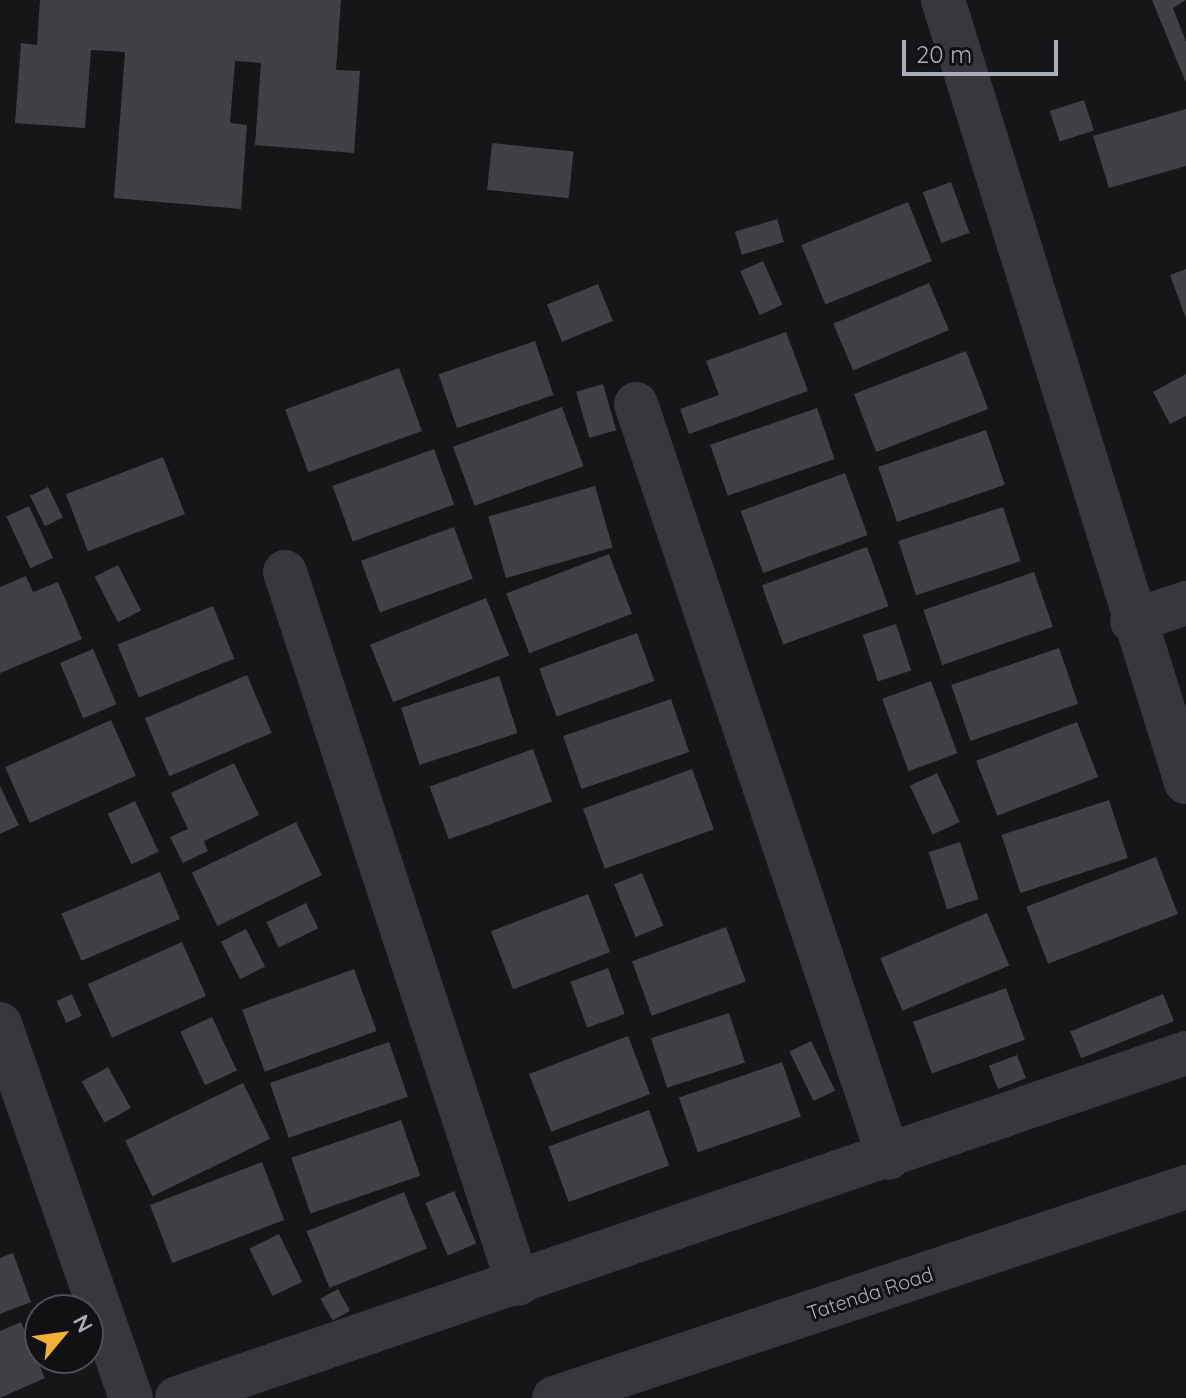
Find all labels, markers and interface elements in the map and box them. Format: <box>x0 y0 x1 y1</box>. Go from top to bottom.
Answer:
scale bar <box>906 24 1062 74</box>
text: 20 m <box>916 39 972 69</box>
street label: Tatenda Road <box>804 1261 936 1325</box>
north arrow <box>24 1294 104 1374</box>
text: N <box>67 1309 99 1337</box>

